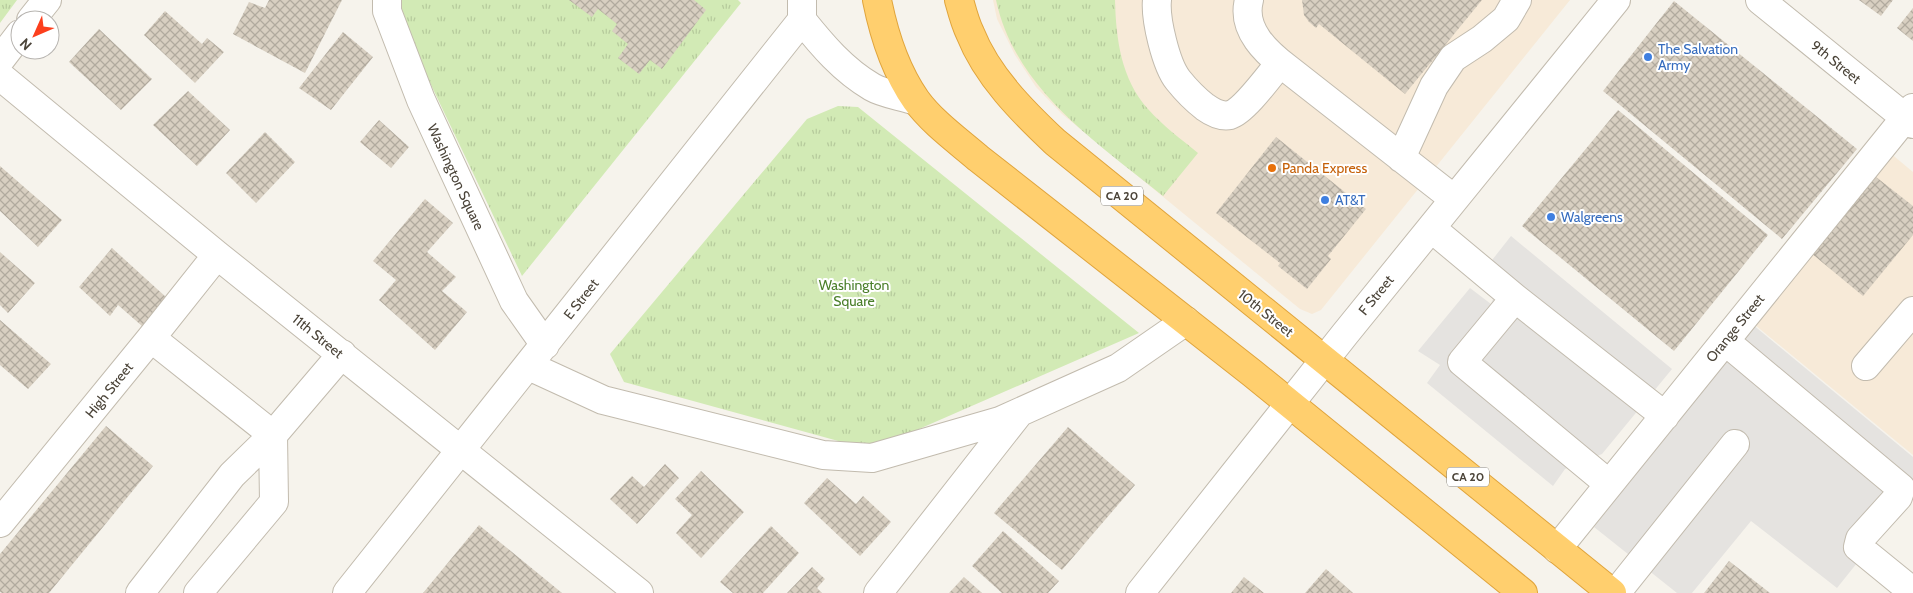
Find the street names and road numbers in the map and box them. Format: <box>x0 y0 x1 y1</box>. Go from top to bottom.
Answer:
street label: 9th Street <box>1807 36 1865 88</box>
street label: Washington Square <box>423 121 489 233</box>
road number: CA 20 <box>1101 187 1143 206</box>
street label: F Street <box>1354 271 1398 319</box>
street label: E Street <box>559 275 603 323</box>
street label: 10th Street <box>1235 285 1297 341</box>
street label: Orange Street <box>1702 290 1768 366</box>
street label: 11th Street <box>289 310 347 362</box>
street label: High Street <box>81 358 137 421</box>
road number: CA 20 <box>1447 468 1489 487</box>

